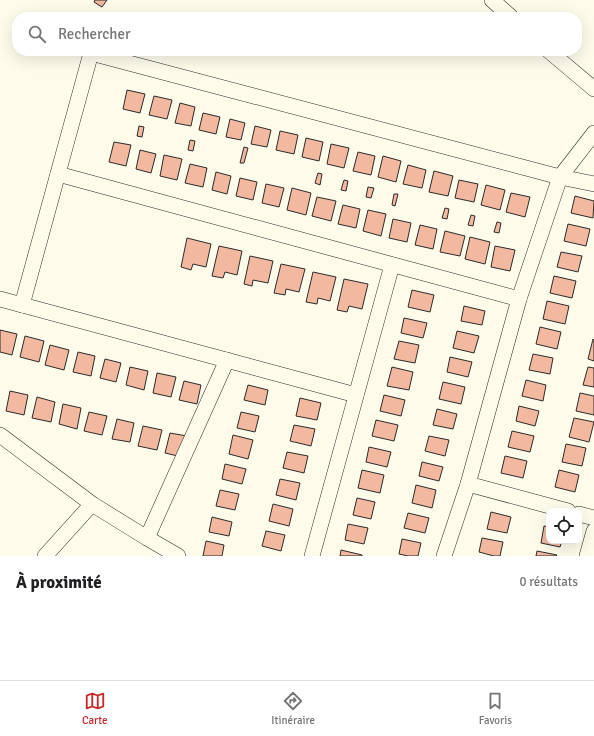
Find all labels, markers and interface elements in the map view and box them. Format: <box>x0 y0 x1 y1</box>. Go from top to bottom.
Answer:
search box <box>12 12 582 56</box>
icon: search <box>26 23 48 45</box>
text: Rechercher <box>58 25 131 43</box>
map controls <box>546 508 582 544</box>
button: locate <box>546 508 582 544</box>
text: À proximité <box>16 572 102 593</box>
text: 0 résultats <box>519 574 578 590</box>
tab: Carte <box>82 690 108 727</box>
tab: Itinéraire <box>271 690 315 727</box>
tab: Favoris <box>479 690 512 727</box>

